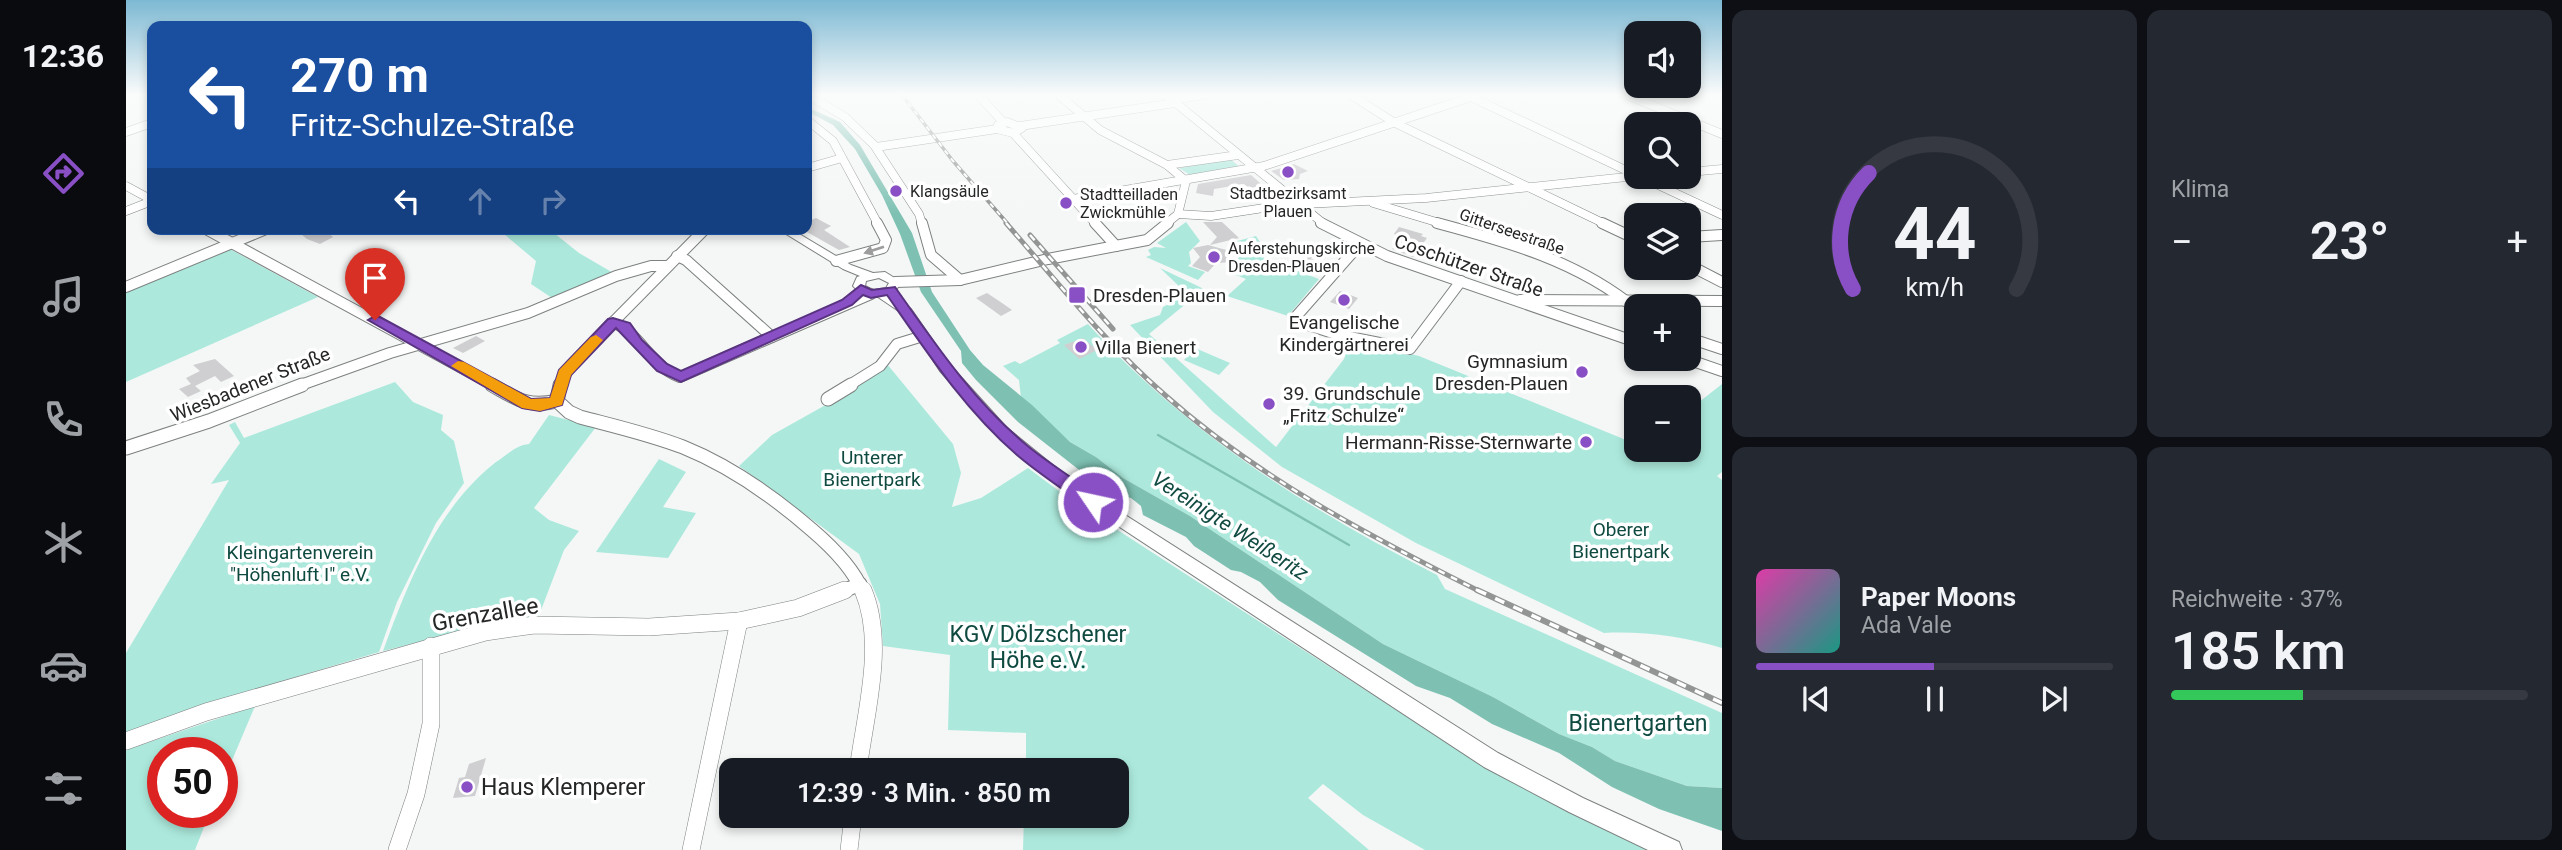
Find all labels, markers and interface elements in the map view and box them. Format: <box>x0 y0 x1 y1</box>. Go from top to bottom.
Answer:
map controls <box>1624 21 1701 462</box>
button: sound <box>1624 21 1701 98</box>
text: 12:36 <box>22 37 104 75</box>
text: 270 m <box>290 47 429 104</box>
icon: left <box>175 49 266 140</box>
text: Fritz-Schulze-Straße <box>290 106 574 144</box>
button: search <box>1624 112 1701 189</box>
icon: directions <box>39 149 88 198</box>
marker: Stadtbezirksamt Plauen <box>1280 164 1296 180</box>
text: Klima <box>2171 176 2229 203</box>
icon: left <box>388 182 426 220</box>
icon: ahead <box>461 182 499 220</box>
icon: right <box>534 182 572 220</box>
place label: Klangsäule <box>910 182 989 201</box>
marker: Klangsäule <box>888 183 904 199</box>
place label: Stadtbezirksamt Plauen <box>1230 184 1346 221</box>
place label: Stadtteilladen Zwickmühle <box>1080 185 1178 222</box>
text: 44 <box>1893 192 1976 278</box>
marker: Stadtteilladen Zwickmühle <box>1058 195 1074 211</box>
button: layers <box>1624 203 1701 280</box>
street label: Gitterseestraße <box>1457 205 1567 258</box>
text: 23° <box>2310 211 2389 272</box>
text: − <box>2171 220 2193 264</box>
text: + <box>2506 220 2528 264</box>
street label: Coschützer Straße <box>1391 229 1546 302</box>
place label: Auferstehungskirche Dresden-Plauen <box>1228 239 1375 276</box>
one-way arrow <box>863 245 884 256</box>
pin <box>345 248 405 320</box>
marker: Auferstehungskirche Dresden-Plauen <box>1206 249 1222 265</box>
icon: arrive <box>356 259 394 297</box>
icon: music <box>39 272 88 321</box>
text: km/h <box>1905 273 1964 302</box>
place label: Dresden-Plauen <box>1093 284 1226 307</box>
marker: Dresden-Plauen <box>1067 285 1087 305</box>
marker: Evangelische Kindergärtnerei <box>1336 292 1352 308</box>
button: + <box>1624 294 1701 371</box>
place label: Evangelische Kindergärtnerei <box>1279 311 1409 356</box>
place label: Villa Bienert <box>1095 336 1196 359</box>
marker: Villa Bienert <box>1073 339 1089 355</box>
street label: Wiesbadener Straße <box>167 342 333 427</box>
place label: Gymnasium Dresden-Plauen <box>1435 350 1568 395</box>
marker: Gymnasium Dresden-Plauen <box>1574 364 1590 380</box>
place label: 39. Grundschule „Fritz Schulze“ <box>1283 382 1421 427</box>
button: − <box>1624 385 1701 462</box>
icon: phone <box>39 395 88 444</box>
marker: 39. Grundschule „Fritz Schulze“ <box>1261 396 1277 412</box>
place label: Hermann-Risse-Sternwarte <box>1345 431 1572 454</box>
marker: Hermann-Risse-Sternwarte <box>1578 434 1594 450</box>
park label: Unterer Bienertpark <box>823 446 921 491</box>
position arrow <box>1056 465 1130 539</box>
water label: Vereinigte Weißeritz <box>1148 467 1312 585</box>
icon: climate <box>39 518 88 567</box>
park label: Oberer Bienertpark <box>1572 518 1670 563</box>
park label: Kleingartenverein "Höhenluft I" e.V. <box>226 541 374 586</box>
text: Paper Moons <box>1861 582 2016 612</box>
text: Reichweite · 37% <box>2171 586 2343 613</box>
street label: Grenzallee <box>430 592 540 637</box>
text: Ada Vale <box>1861 612 1952 639</box>
park label: KGV Dölzschener Höhe e.V. <box>950 621 1127 674</box>
text: 185 km <box>2171 621 2346 682</box>
icon: car <box>39 641 88 690</box>
icon: previous <box>1797 680 1835 718</box>
icon: pause <box>1916 680 1954 718</box>
icon: next <box>2035 680 2073 718</box>
park label: Bienertgarten <box>1568 710 1708 737</box>
speed limit sign: 50 <box>147 737 238 828</box>
icon: filters <box>39 764 88 813</box>
place label: Haus Klemperer <box>481 774 645 801</box>
text: 12:39 · 3 Min. · 850 m <box>797 778 1051 808</box>
marker: Haus Klemperer <box>459 779 475 795</box>

